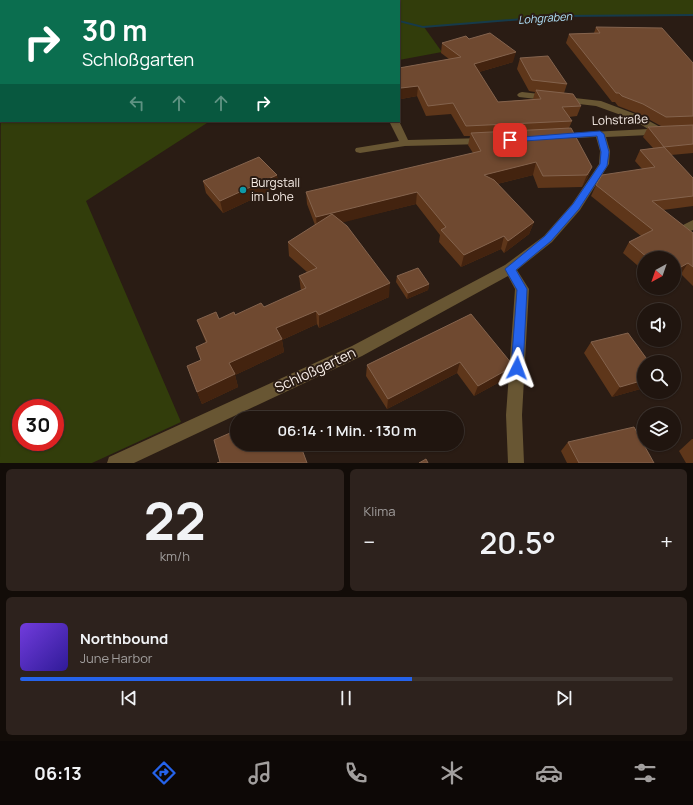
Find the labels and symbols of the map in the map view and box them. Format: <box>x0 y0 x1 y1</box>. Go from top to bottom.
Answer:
water label: Lohgraben <box>517 8 573 27</box>
street label: Lohstraße <box>591 110 648 129</box>
pin <box>493 123 527 157</box>
place label: Burgstall im Lohe <box>251 174 300 205</box>
marker: Burgstall im Lohe <box>238 185 248 195</box>
north arrow <box>637 251 681 295</box>
street label: Schloßgarten <box>271 342 358 397</box>
position arrow <box>496 347 538 389</box>
speed limit sign: 30 <box>12 399 64 451</box>

